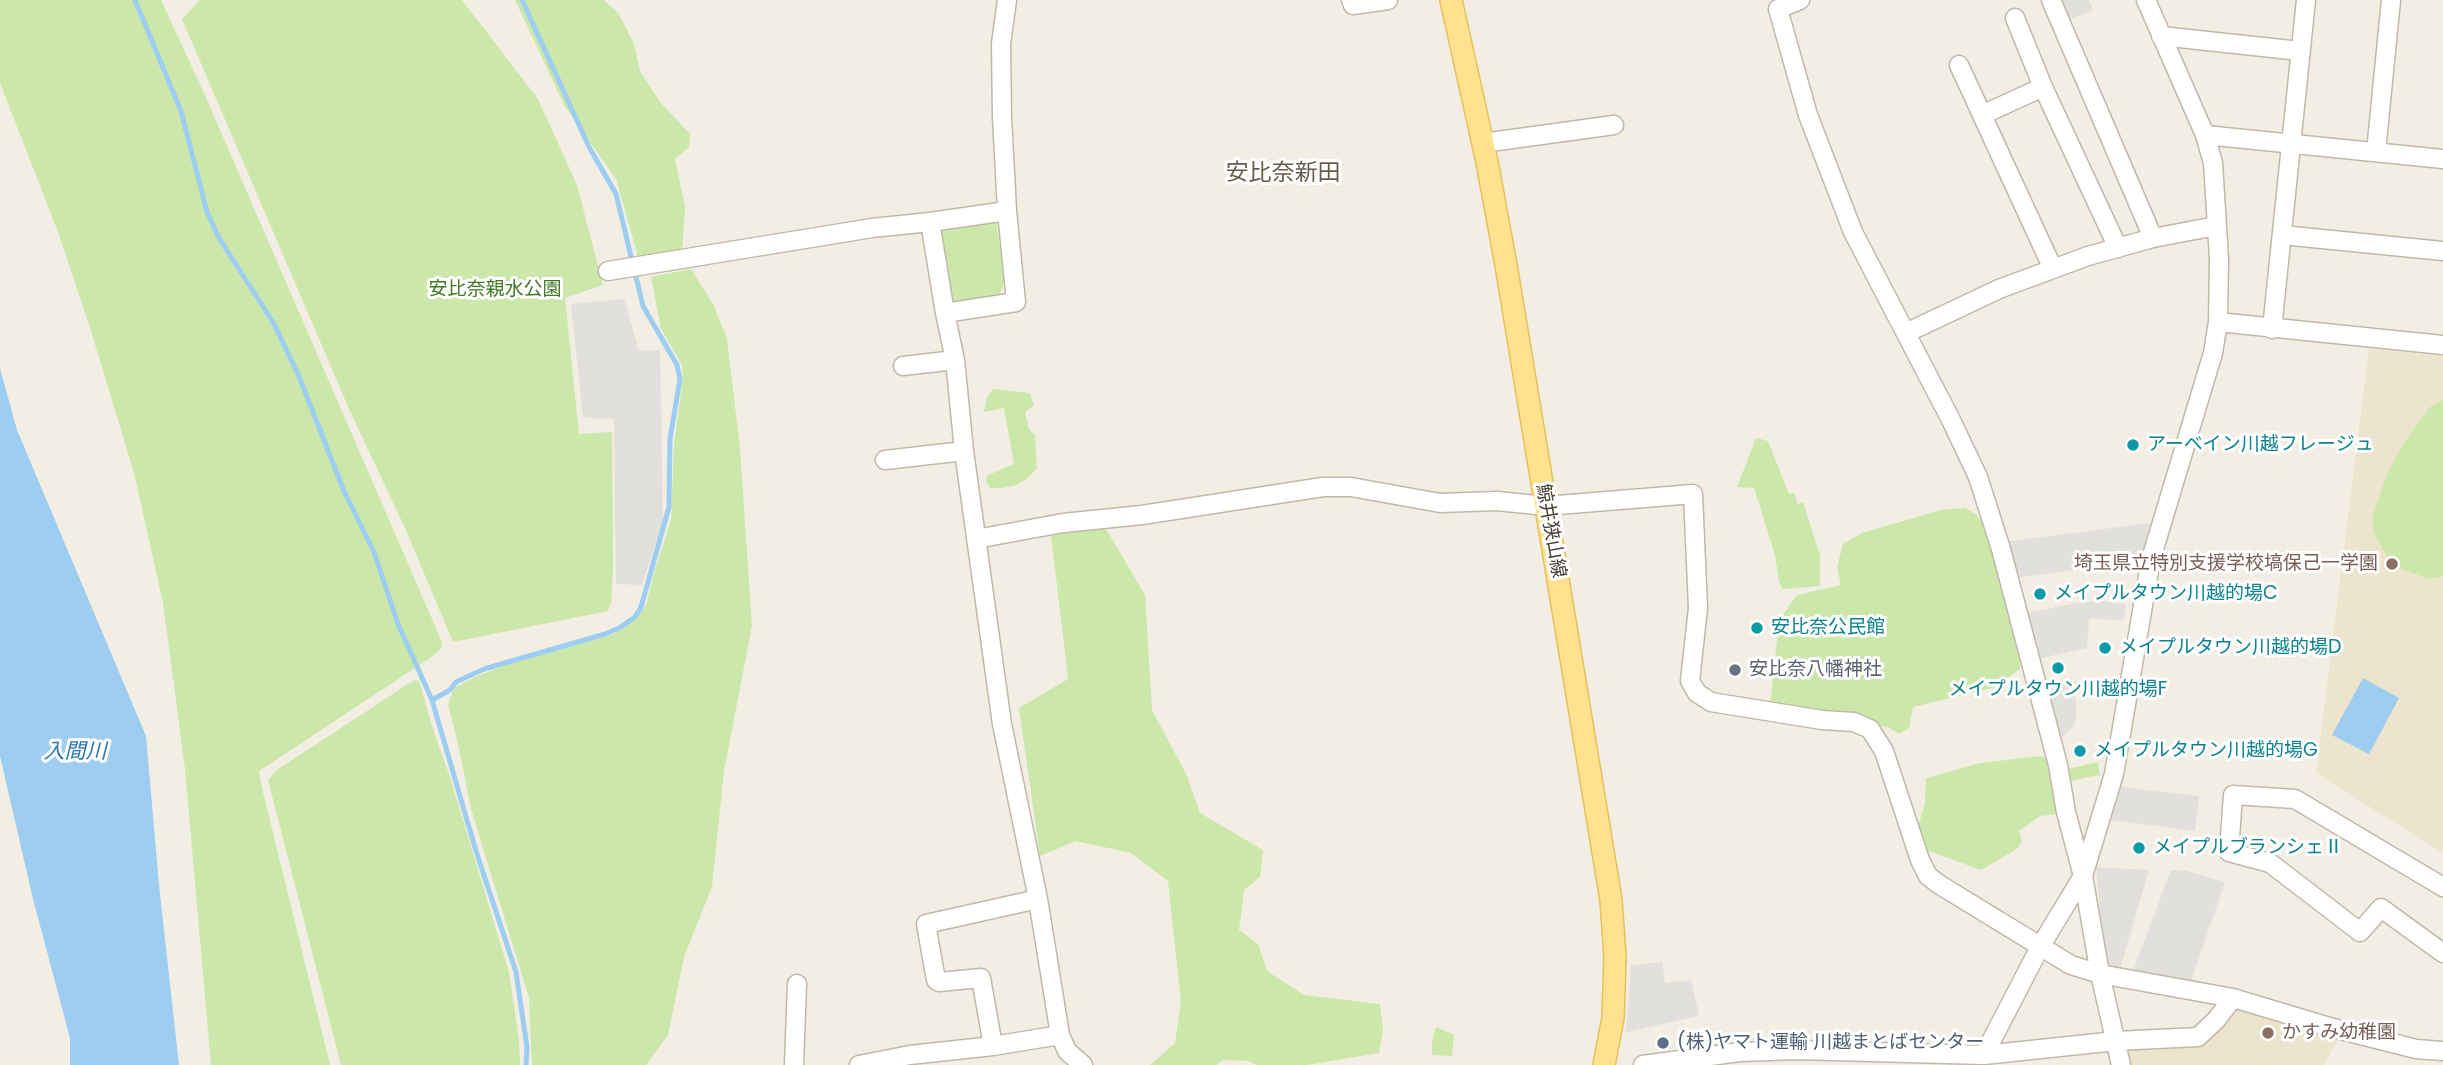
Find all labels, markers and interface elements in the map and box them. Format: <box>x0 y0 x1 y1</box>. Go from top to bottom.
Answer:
district label: 安比奈新田 <box>1226 160 1340 188</box>
park label: 安比奈親水公園 <box>429 279 561 301</box>
place label: アーベイン川越フレージュ <box>2147 434 2374 456</box>
marker: アーベイン川越フレージュ <box>2125 437 2141 453</box>
street label: 鯨井狭山線 <box>1531 482 1569 580</box>
place label: 埼玉県立特別支援学校塙保己一学園 <box>2074 553 2378 575</box>
marker: 埼玉県立特別支援学校塙保己一学園 <box>2384 556 2400 572</box>
place label: メイプルタウン川越的場C <box>2054 583 2278 605</box>
marker: メイプルタウン川越的場C <box>2032 586 2048 602</box>
place label: 安比奈公民館 <box>1771 617 1885 639</box>
marker: 安比奈公民館 <box>1749 620 1765 636</box>
place label: メイプルタウン川越的場D <box>2119 637 2341 659</box>
marker: メイプルタウン川越的場D <box>2097 640 2113 656</box>
place label: 安比奈八幡神社 <box>1749 659 1882 681</box>
marker: メイプルタウン川越的場F <box>2050 660 2066 676</box>
marker: 安比奈八幡神社 <box>1727 662 1743 678</box>
place label: メイプルタウン川越的場F <box>1949 679 2167 701</box>
water label: 入間川 <box>44 740 106 766</box>
place label: メイプルタウン川越的場G <box>2094 740 2318 762</box>
marker: メイプルタウン川越的場G <box>2072 743 2088 759</box>
place label: メイプルブランシェⅡ <box>2153 837 2343 859</box>
marker: メイプルブランシェⅡ <box>2131 840 2147 856</box>
place label: かすみ幼稚園 <box>2282 1022 2396 1044</box>
marker: かすみ幼稚園 <box>2260 1025 2276 1041</box>
place label: (株)ヤマト運輸 川越まとばセンター <box>1677 1032 1984 1054</box>
marker: (株)ヤマト運輸 川越まとばセンター <box>1655 1035 1671 1051</box>

